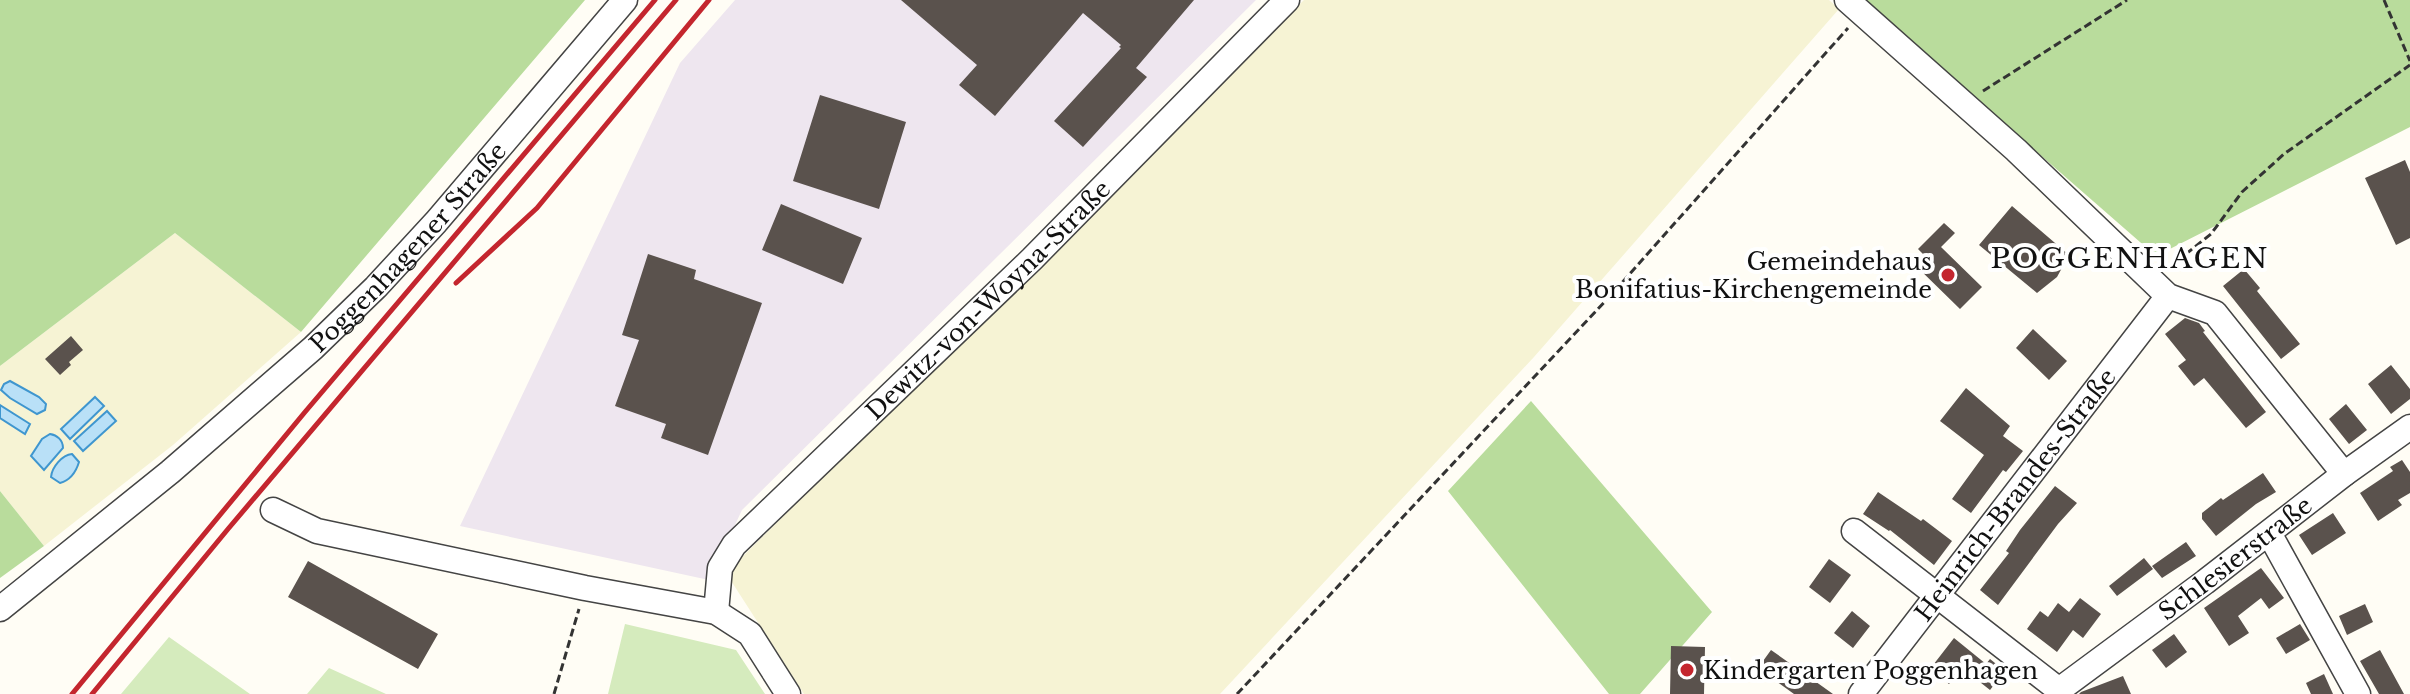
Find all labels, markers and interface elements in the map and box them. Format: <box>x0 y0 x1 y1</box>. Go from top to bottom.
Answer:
street label: Poggenhagener Straße <box>303 136 512 358</box>
street label: Dewitz-von-Woyna-Straße <box>859 174 1116 425</box>
district label: POGGENHAGEN <box>1991 241 2269 276</box>
place label: Gemeindehaus Bonifatius-Kirchengemeinde <box>1575 247 1932 304</box>
marker: Gemeindehaus Bonifatius-Kirchengemeinde <box>1939 266 1957 284</box>
street label: Heinrich-Brandes-Straße <box>1908 362 2121 626</box>
street label: Schlesierstraße <box>2153 490 2318 626</box>
place label: Kindergarten Poggenhagen <box>1703 656 2038 685</box>
marker: Kindergarten Poggenhagen <box>1678 661 1696 679</box>

